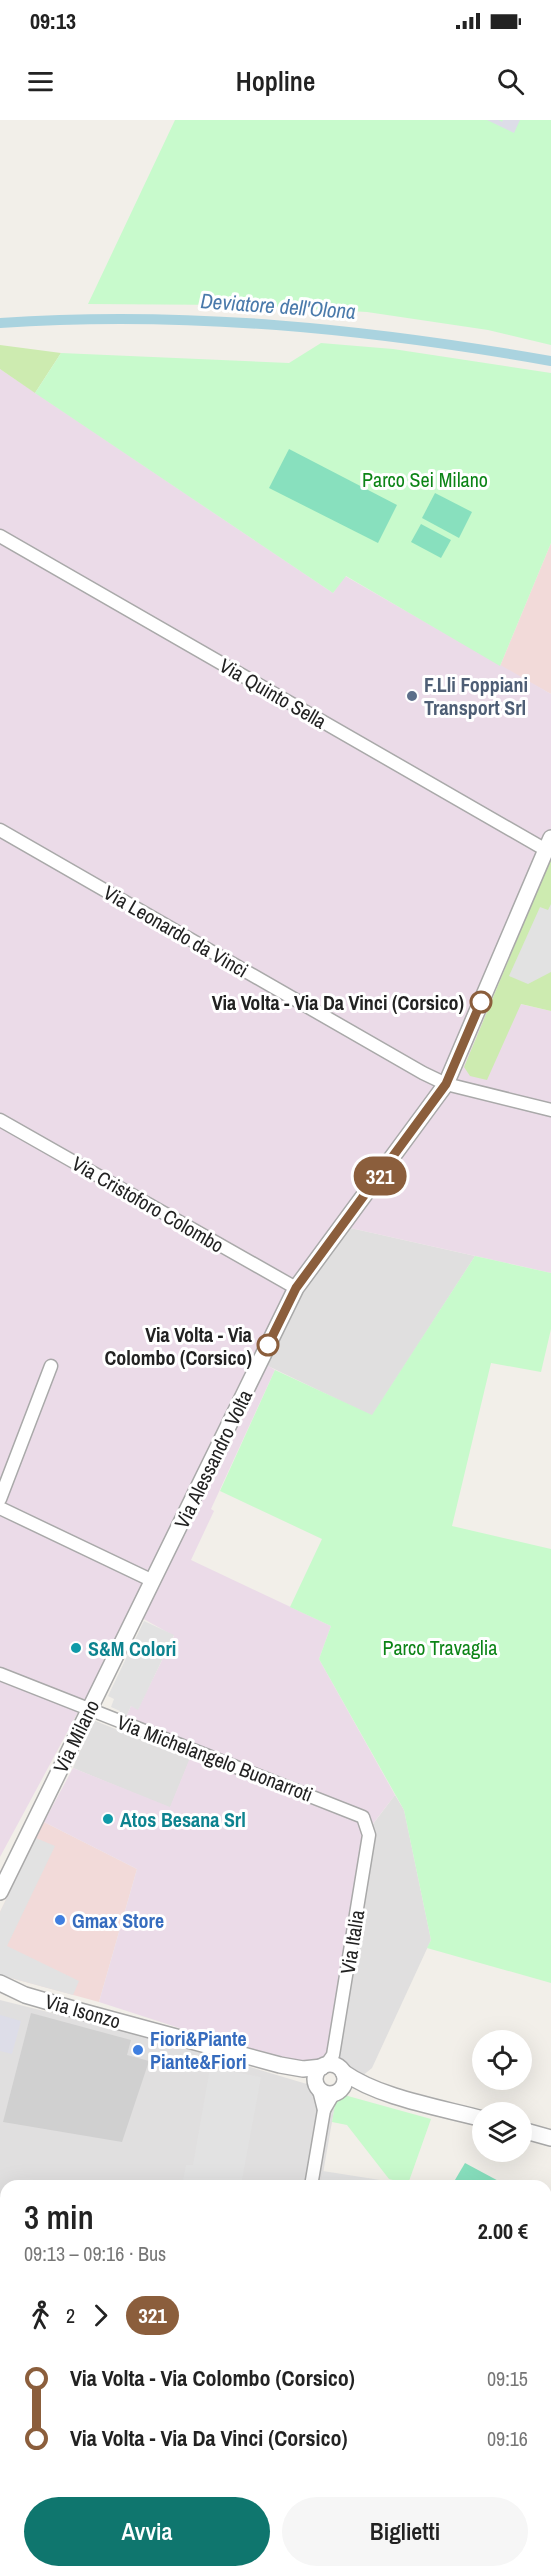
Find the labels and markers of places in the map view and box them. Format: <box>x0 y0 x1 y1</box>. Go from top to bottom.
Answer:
place label: F.Lli Foppiani Transport Srl <box>424 671 528 721</box>
marker: F.Lli Foppiani Transport Srl <box>405 689 419 703</box>
place label: Via Volta - Via Da Vinci (Corsico) <box>212 989 464 1016</box>
marker: Via Volta - Via Da Vinci (Corsico) <box>470 991 492 1013</box>
place label: Via Volta - Via Colombo (Corsico) <box>104 1321 252 1371</box>
marker: Via Volta - Via Colombo (Corsico) <box>257 1334 279 1356</box>
place label: S&M Colori <box>88 1635 176 1662</box>
marker: S&M Colori <box>69 1641 83 1655</box>
place label: Atos Besana Srl <box>120 1806 246 1833</box>
marker: Atos Besana Srl <box>101 1812 115 1826</box>
place label: Gmax Store <box>72 1907 164 1934</box>
marker: Gmax Store <box>53 1913 67 1927</box>
place label: Fiori&Piante Piante&Fiori <box>150 2025 247 2075</box>
marker: Fiori&Piante Piante&Fiori <box>131 2043 145 2057</box>

